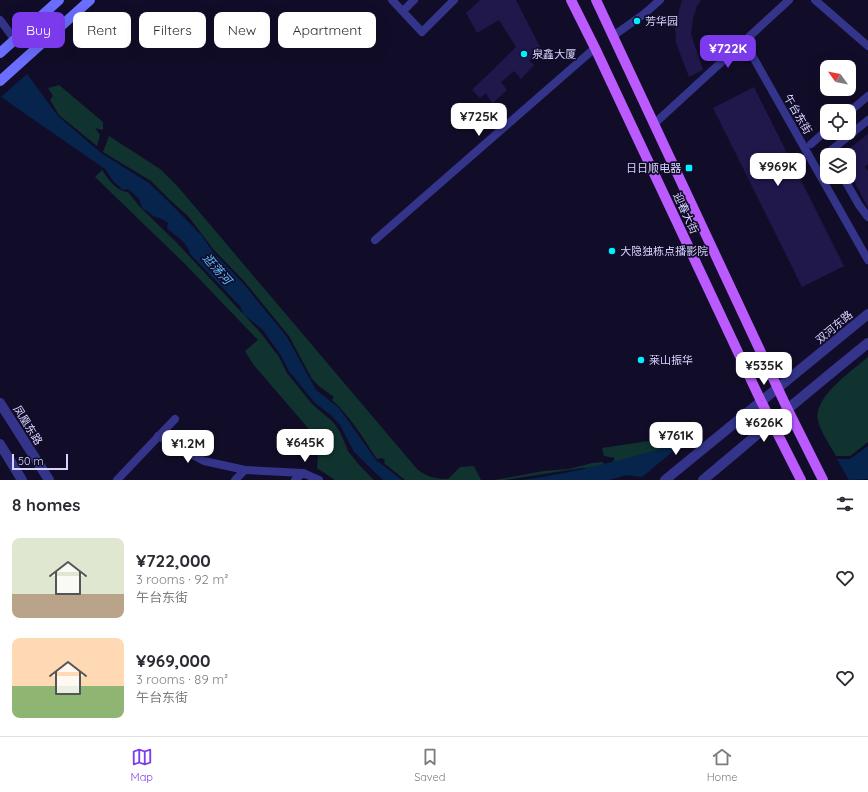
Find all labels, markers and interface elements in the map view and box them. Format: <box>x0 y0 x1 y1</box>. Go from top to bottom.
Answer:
chip: Buy <box>12 12 65 48</box>
chip: Rent <box>73 12 131 48</box>
chip: Filters <box>139 12 206 48</box>
chip: New <box>214 12 270 48</box>
chip: Apartment <box>278 12 376 48</box>
place label: 芳华园 <box>645 14 678 28</box>
marker: 芳华园 <box>632 16 642 26</box>
pin: ¥722K <box>700 35 756 69</box>
text: ¥722K <box>709 40 747 56</box>
place label: 泉鑫大厦 <box>532 47 576 61</box>
marker: 泉鑫大厦 <box>519 49 529 59</box>
north arrow <box>820 60 856 96</box>
map controls <box>820 60 856 184</box>
street label: 午台东街 <box>781 91 815 137</box>
pin: ¥725K <box>451 103 507 137</box>
button: locate <box>820 104 856 140</box>
text: ¥725K <box>460 108 498 124</box>
button: layers <box>820 148 856 184</box>
pin: ¥969K <box>750 153 806 187</box>
text: ¥969K <box>759 158 797 174</box>
place label: 日日顺电器 <box>626 161 681 175</box>
marker: 日日顺电器 <box>684 163 694 173</box>
street label: 迎春大街 <box>670 190 702 236</box>
place label: 大隐独栋点播影院 <box>620 244 708 258</box>
marker: 大隐独栋点播影院 <box>607 246 617 256</box>
water label: 逛荡河 <box>200 250 236 289</box>
street label: 双河东路 <box>813 307 855 347</box>
pin: ¥535K <box>736 352 792 386</box>
place label: 莱山振华 <box>649 353 693 367</box>
marker: 莱山振华 <box>636 355 646 365</box>
text: ¥535K <box>745 357 783 373</box>
street label: 凤凰东路 <box>10 403 46 447</box>
pin: ¥626K <box>736 409 792 443</box>
text: ¥626K <box>745 414 783 430</box>
pin: ¥761K <box>648 422 704 456</box>
text: ¥761K <box>659 427 694 443</box>
pin: ¥645K <box>277 429 333 463</box>
pin: ¥1.2M <box>160 430 216 464</box>
text: ¥645K <box>286 434 324 450</box>
text: ¥1.2M <box>171 435 205 451</box>
scale bar <box>12 452 68 471</box>
text: 50 m <box>18 454 44 468</box>
icon: filters <box>834 493 856 515</box>
text: 8 homes <box>12 494 81 515</box>
text: ¥722,000 <box>136 550 211 571</box>
icon: home <box>44 554 92 602</box>
icon: heart <box>834 567 856 589</box>
text: 3 rooms · 92 m² <box>136 571 228 587</box>
text: 午台东街 <box>136 589 188 605</box>
text: ¥969,000 <box>136 650 211 671</box>
icon: home <box>44 654 92 702</box>
icon: heart <box>834 667 856 689</box>
text: 3 rooms · 89 m² <box>136 671 228 687</box>
text: 午台东街 <box>136 689 188 705</box>
tab: Map <box>131 746 153 784</box>
tab: Saved <box>414 746 446 784</box>
tab: Home <box>707 746 737 784</box>

